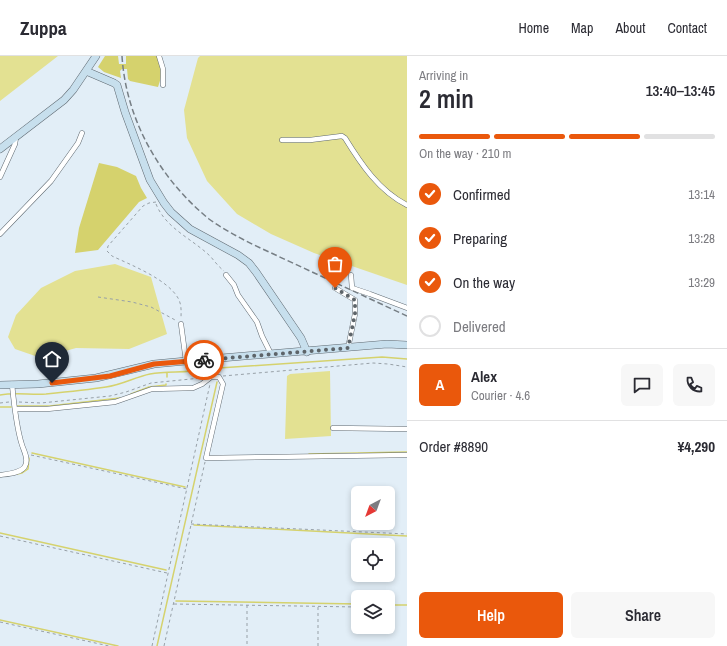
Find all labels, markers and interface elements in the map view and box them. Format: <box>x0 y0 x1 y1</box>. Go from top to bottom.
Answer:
text: Zuppa <box>20 15 67 41</box>
text: Home <box>518 19 549 37</box>
text: Map <box>571 19 593 37</box>
text: About <box>615 19 645 37</box>
text: Contact <box>667 19 707 37</box>
text: Arriving in <box>419 67 468 84</box>
text: 13:40–13:45 <box>646 80 715 101</box>
text: 2 min <box>419 81 474 116</box>
text: On the way · 210 m <box>419 145 511 162</box>
icon: check <box>419 183 441 205</box>
text: Confirmed <box>453 184 510 205</box>
text: 13:14 <box>688 186 715 203</box>
icon: check <box>419 227 441 249</box>
text: Preparing <box>453 228 507 249</box>
text: 13:28 <box>688 230 715 247</box>
pin <box>318 247 352 288</box>
icon: bag <box>324 253 346 275</box>
icon: check <box>419 271 441 293</box>
text: On the way <box>453 272 515 293</box>
text: 13:29 <box>688 274 715 291</box>
text: Delivered <box>453 316 506 337</box>
courier <box>184 340 224 380</box>
pin <box>35 342 69 383</box>
icon: home <box>41 348 63 370</box>
icon: bike <box>193 349 215 371</box>
button: chat <box>621 364 663 406</box>
button: phone <box>673 364 715 406</box>
text: Alex <box>471 366 497 387</box>
text: A <box>436 374 444 395</box>
text: Courier · 4.6 <box>471 387 530 404</box>
text: Order #8890 <box>419 436 488 457</box>
text: ¥4,290 <box>677 436 715 457</box>
north arrow <box>351 486 395 530</box>
map controls <box>351 486 395 634</box>
button: locate <box>351 538 395 582</box>
button: layers <box>351 590 395 634</box>
button: Help <box>419 592 563 638</box>
button: Share <box>571 592 715 638</box>

